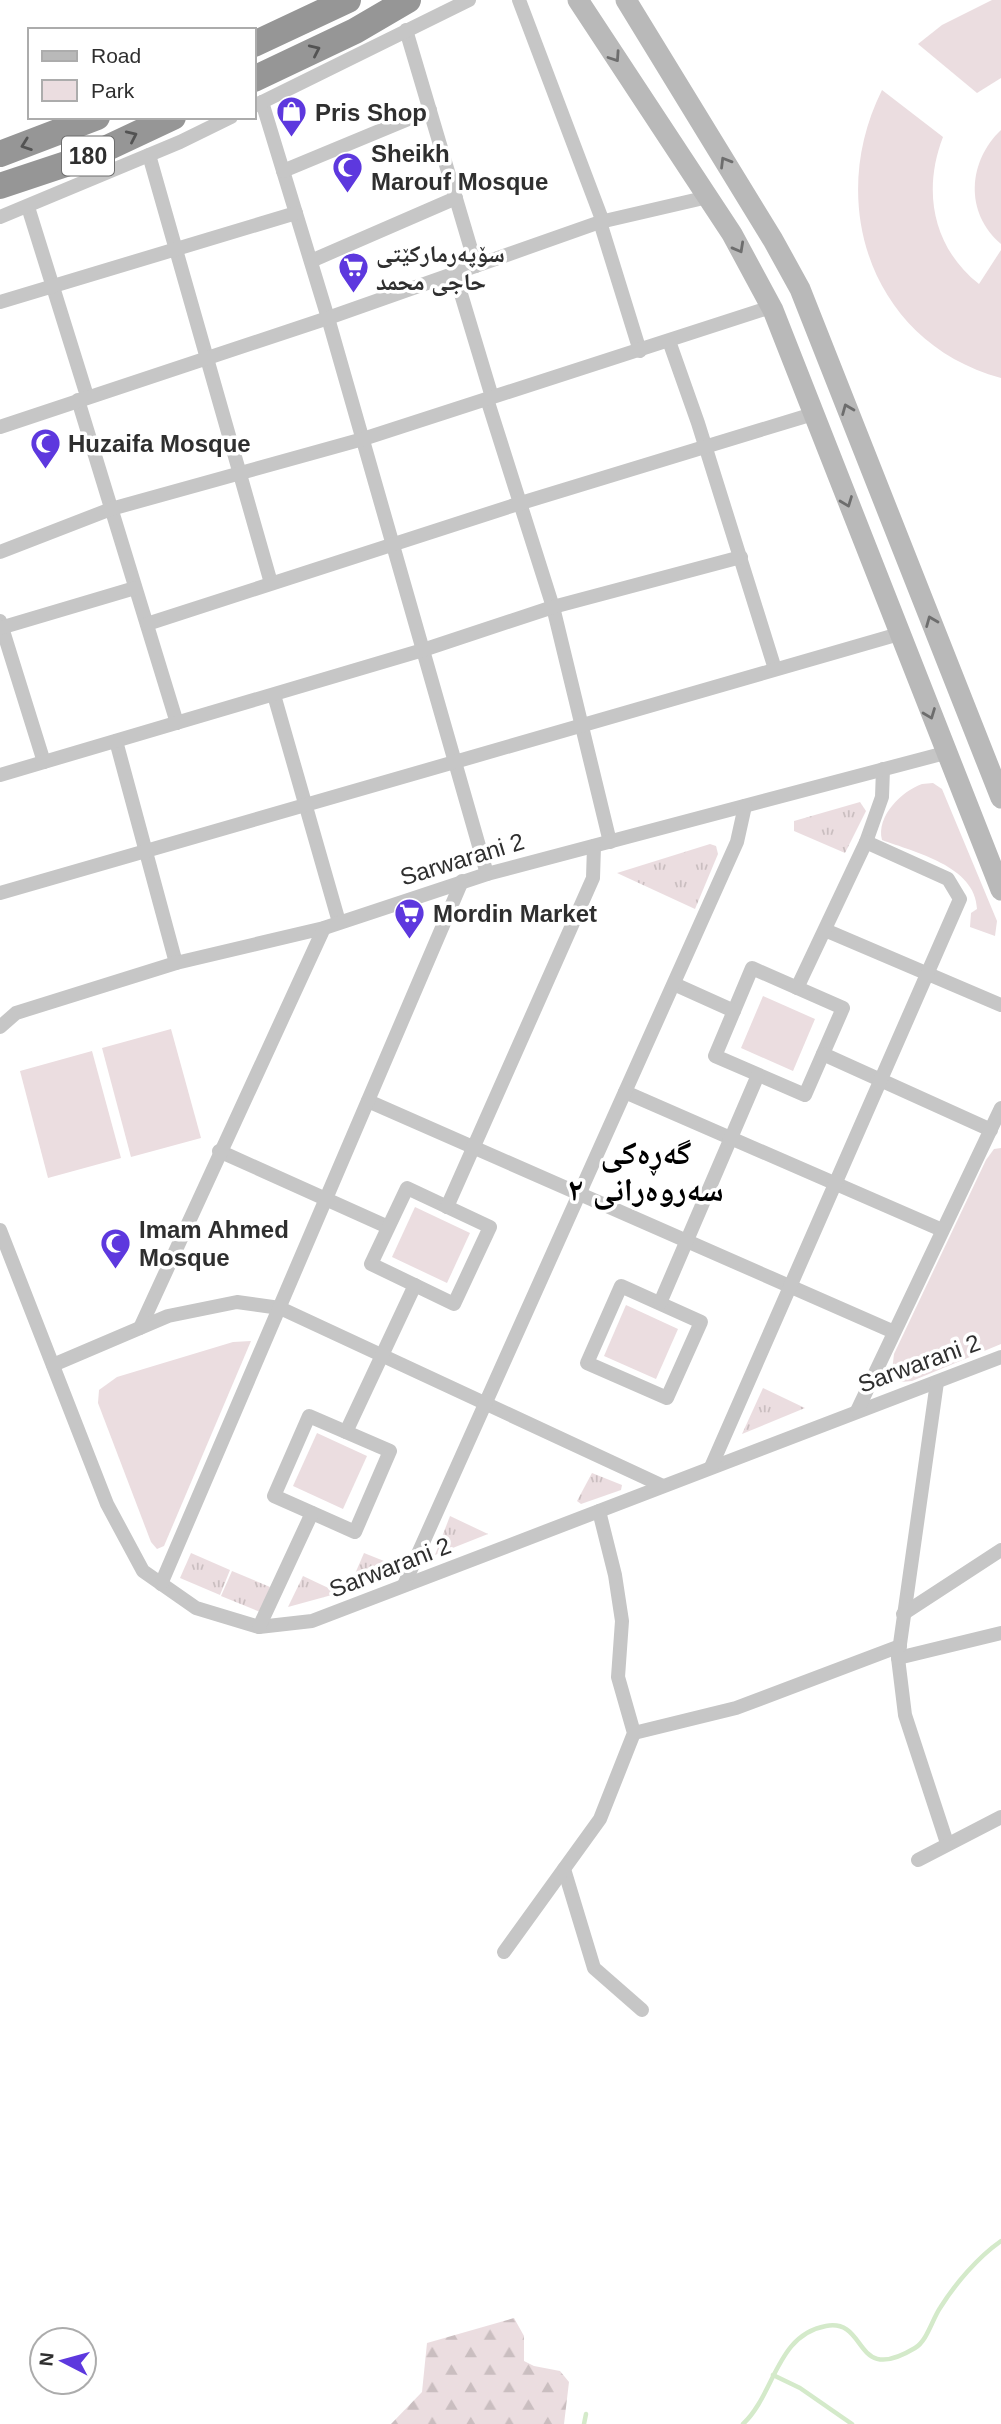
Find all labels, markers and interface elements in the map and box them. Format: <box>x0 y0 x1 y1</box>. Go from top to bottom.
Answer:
legend <box>28 28 256 119</box>
text: Road <box>91 44 141 67</box>
one-way arrow <box>308 44 321 58</box>
one-way arrow <box>607 49 619 62</box>
text: Park <box>91 79 135 102</box>
shop icon: Pris Shop <box>275 95 309 139</box>
place label: Pris Shop <box>315 99 427 126</box>
one-way arrow <box>125 130 137 144</box>
road number: 180 <box>62 136 114 176</box>
one-way arrow <box>20 137 33 151</box>
place label: Sheikh Marouf Mosque <box>371 140 548 195</box>
mosque icon: Sheikh Marouf Mosque <box>331 150 365 194</box>
one-way arrow <box>720 156 733 169</box>
place label: سۆپەرمارکێتی حاجی محمد <box>376 240 505 296</box>
one-way arrow <box>731 240 744 253</box>
supermarket icon: سۆپەرمارکێتی حاجی محمد <box>336 250 370 294</box>
one-way arrow <box>842 404 856 416</box>
mosque icon: Huzaifa Mosque <box>28 426 62 470</box>
place label: Huzaifa Mosque <box>68 430 251 457</box>
one-way arrow <box>839 495 853 507</box>
one-way arrow <box>925 615 939 627</box>
one-way arrow <box>921 707 935 719</box>
street label: Sarwarani 2 <box>397 827 527 891</box>
supermarket icon: Mordin Market <box>393 896 427 940</box>
place label: Mordin Market <box>433 900 597 927</box>
district label: گەڕەکی سەروەرانی ٢ <box>568 1135 724 1210</box>
place label: Imam Ahmed Mosque <box>139 1216 289 1271</box>
mosque icon: Imam Ahmed Mosque <box>99 1226 133 1270</box>
street label: Sarwarani 2 <box>854 1328 984 1398</box>
street label: Sarwarani 2 <box>325 1531 455 1603</box>
north arrow <box>28 2326 98 2396</box>
text: N <box>35 2351 58 2367</box>

